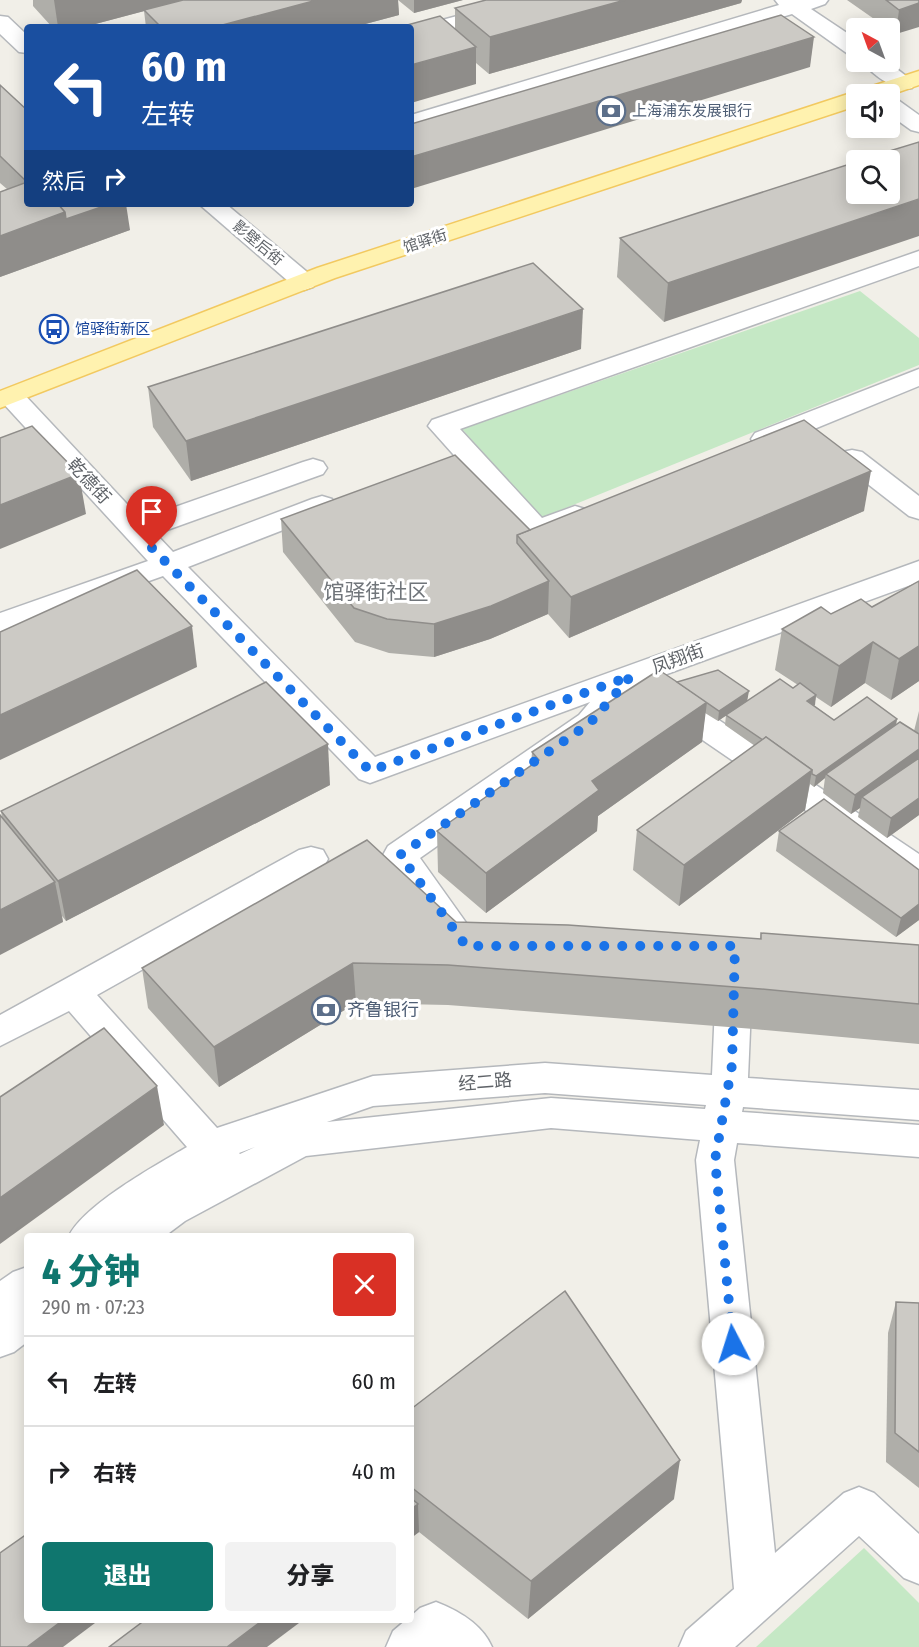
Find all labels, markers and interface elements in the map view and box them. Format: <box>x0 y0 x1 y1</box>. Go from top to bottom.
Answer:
north arrow <box>846 18 900 72</box>
map controls <box>846 18 900 204</box>
text: 60 m <box>141 42 227 92</box>
icon: left <box>42 48 120 126</box>
button: sound <box>846 84 900 138</box>
bank icon: 上海浦东发展银行 <box>595 95 627 127</box>
text: 左转 <box>141 99 195 131</box>
place label: 上海浦东发展银行 <box>632 102 752 120</box>
button: search <box>846 150 900 204</box>
icon: right <box>98 162 131 195</box>
text: 然后 <box>42 168 86 195</box>
street label: 影壁后街 <box>229 217 287 269</box>
street label: 馆驿街 <box>401 225 449 257</box>
bus stop icon: 馆驿街新区 <box>38 313 70 345</box>
place label: 馆驿街新区 <box>75 320 150 338</box>
street label: 乾德街 <box>63 454 115 508</box>
pin <box>126 486 177 548</box>
icon: arrive <box>135 495 168 528</box>
district label: 馆驿街社区 <box>324 579 429 605</box>
street label: 凤翔街 <box>649 639 707 679</box>
bank icon: 齐鲁银行 <box>310 994 342 1026</box>
place label: 齐鲁银行 <box>347 999 419 1021</box>
street label: 经二路 <box>457 1069 513 1095</box>
text: 4 分钟 <box>42 1250 140 1294</box>
button: close <box>333 1253 396 1316</box>
text: 290 m · 07:23 <box>42 1295 145 1319</box>
position arrow <box>701 1312 765 1376</box>
icon: left <box>42 1365 75 1398</box>
text: 60 m <box>352 1368 396 1395</box>
text: 左转 <box>93 1370 137 1397</box>
icon: right <box>42 1455 75 1488</box>
text: 40 m <box>352 1458 396 1485</box>
text: 右转 <box>93 1460 137 1487</box>
button: 退出 <box>42 1542 213 1611</box>
button: 分享 <box>225 1542 396 1611</box>

